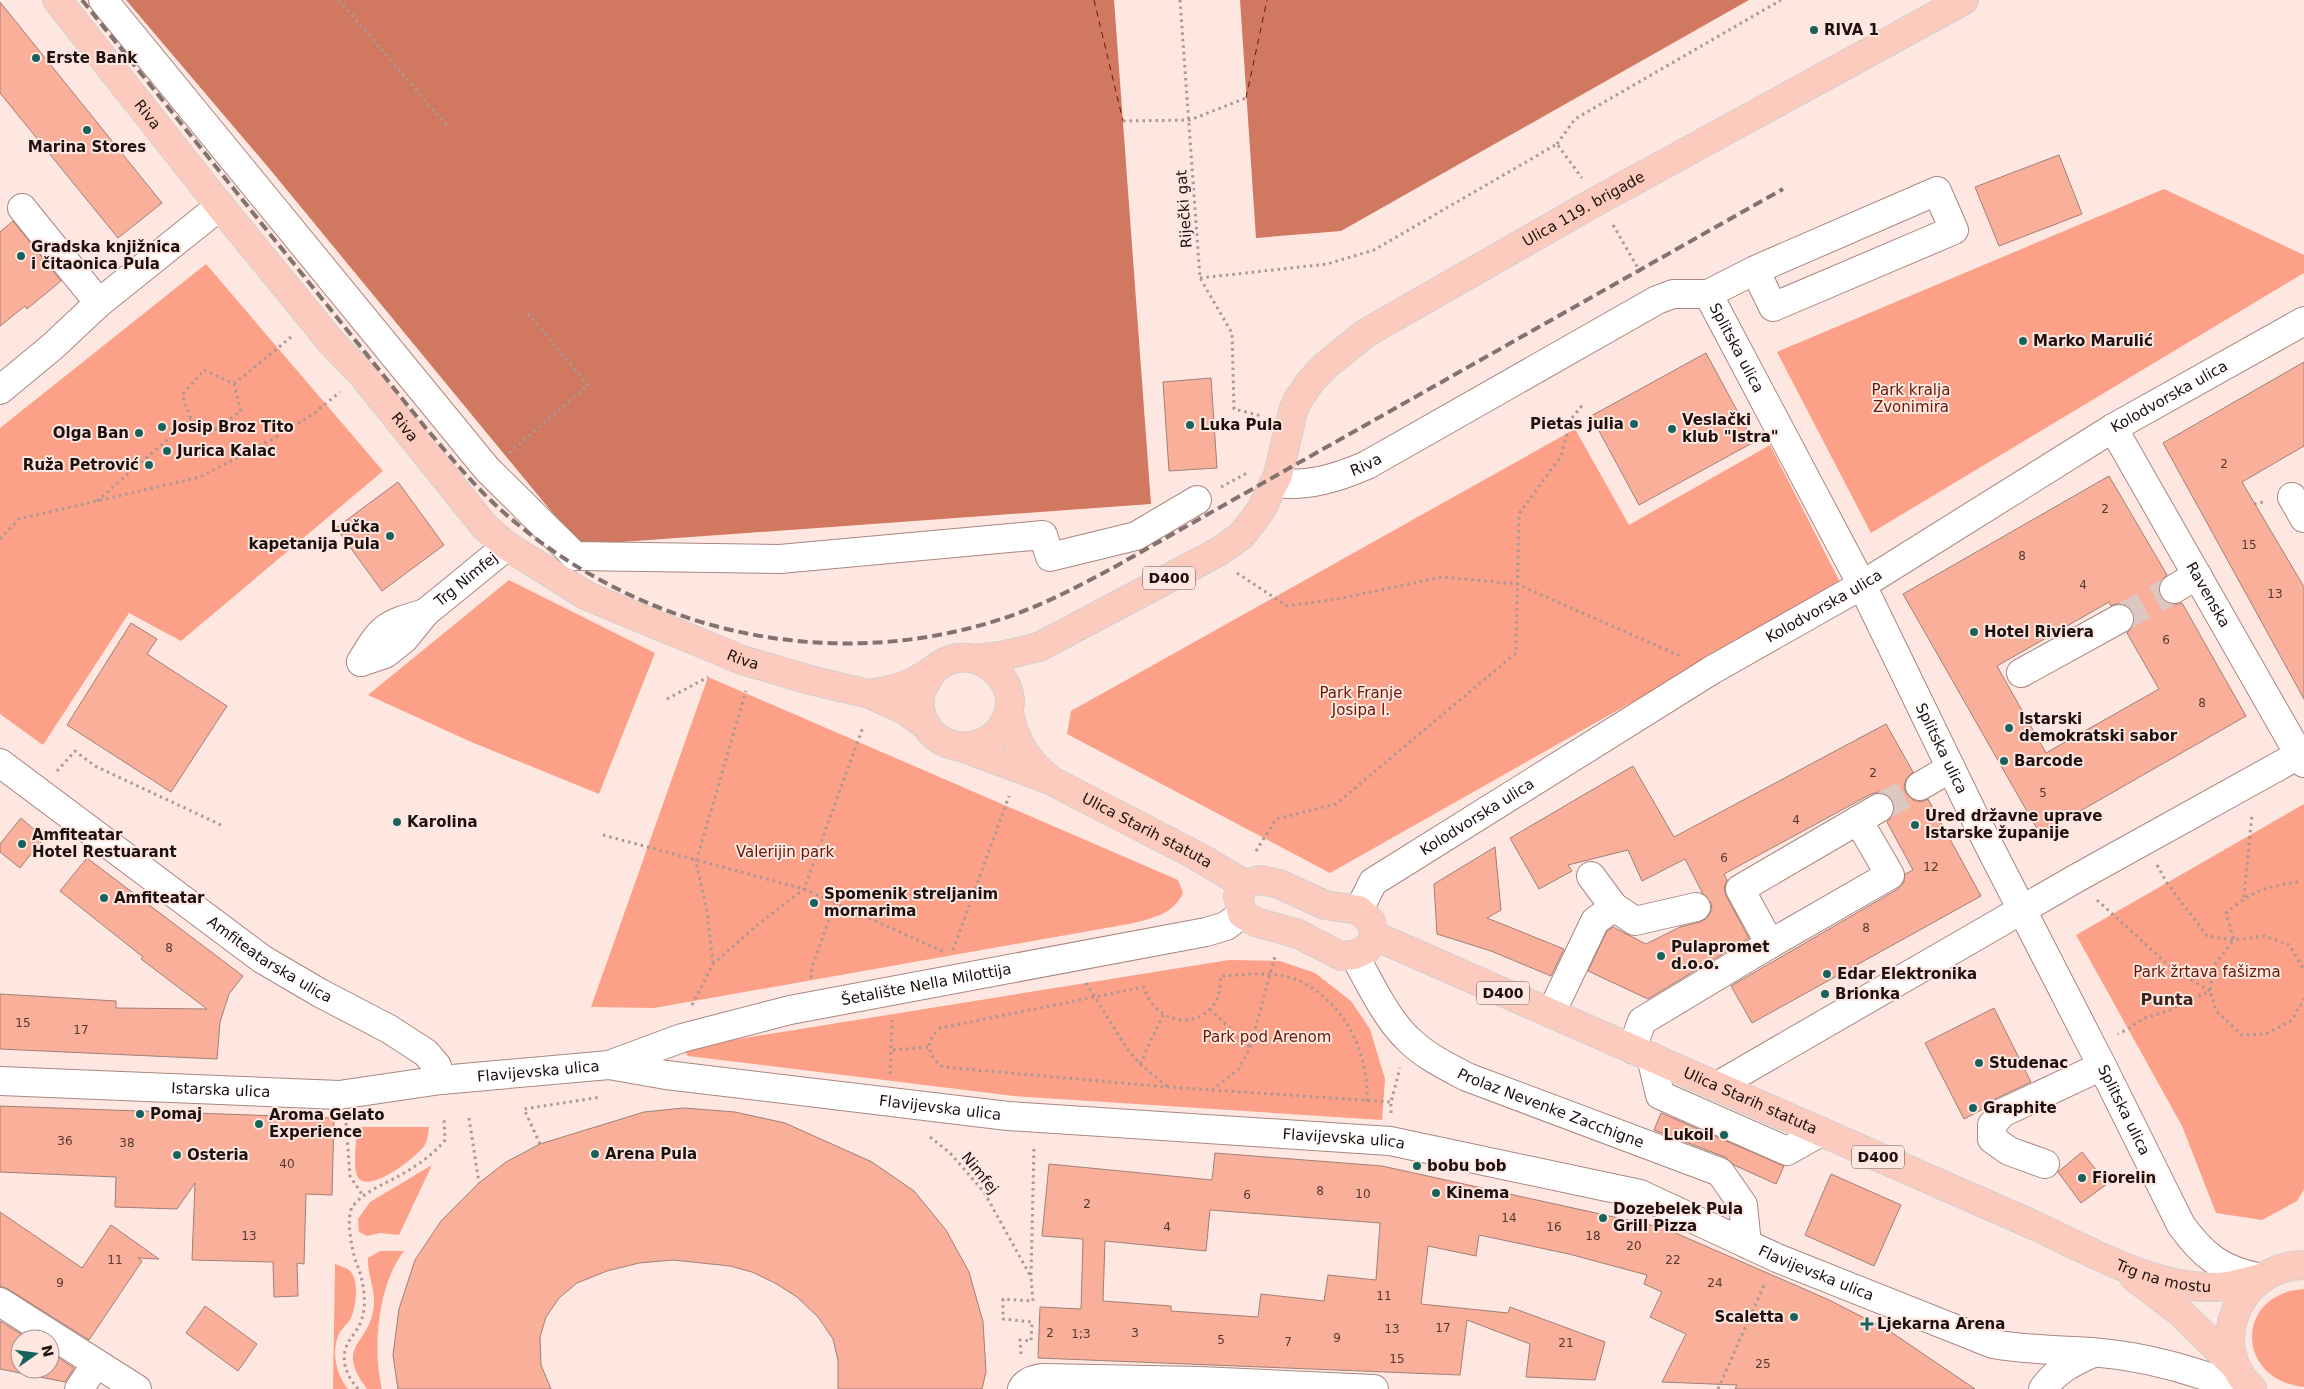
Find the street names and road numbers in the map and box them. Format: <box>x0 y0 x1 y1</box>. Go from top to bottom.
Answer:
street label: Riva <box>130 96 165 133</box>
street label: Ulica 119. brigade <box>1519 168 1648 251</box>
street label: Riječki gat <box>1172 169 1196 249</box>
street label: Splitska ulica <box>1705 300 1768 396</box>
street label: Kolodvorska ulica <box>2108 357 2231 436</box>
street label: Riva <box>387 409 422 446</box>
street label: Riva <box>1348 450 1385 480</box>
street label: Trg Nimfej <box>430 548 501 611</box>
street label: Ravenska <box>2182 559 2234 631</box>
road number: D400 <box>1143 566 1195 590</box>
street label: Kolodvorska ulica <box>1763 566 1885 647</box>
street label: Riva <box>724 646 761 673</box>
street label: Splitska ulica <box>1912 700 1971 797</box>
street label: Kolodvorska ulica <box>1417 775 1537 859</box>
street label: Ulica Starih statuta <box>1079 789 1215 872</box>
street label: Amfiteatarska ulica <box>204 912 335 1007</box>
street label: Šetalište Nella Milottija <box>840 960 1013 1009</box>
road number: D400 <box>1477 981 1529 1004</box>
street label: Flavijevska ulica <box>476 1057 600 1086</box>
street label: Splitska ulica <box>2094 1062 2154 1158</box>
street label: Prolaz Nevenke Zacchigne <box>1454 1064 1646 1152</box>
street label: Ulica Starih statuta <box>1681 1064 1820 1138</box>
street label: Istarska ulica <box>171 1079 271 1101</box>
street label: Flavijevska ulica <box>878 1092 1002 1124</box>
street label: Flavijevska ulica <box>1282 1125 1407 1153</box>
road number: D400 <box>1852 1146 1904 1168</box>
street label: Nimfej <box>958 1148 1002 1198</box>
street label: Flavijevska ulica <box>1756 1242 1876 1305</box>
street label: Trg na mostu <box>2112 1255 2211 1296</box>

